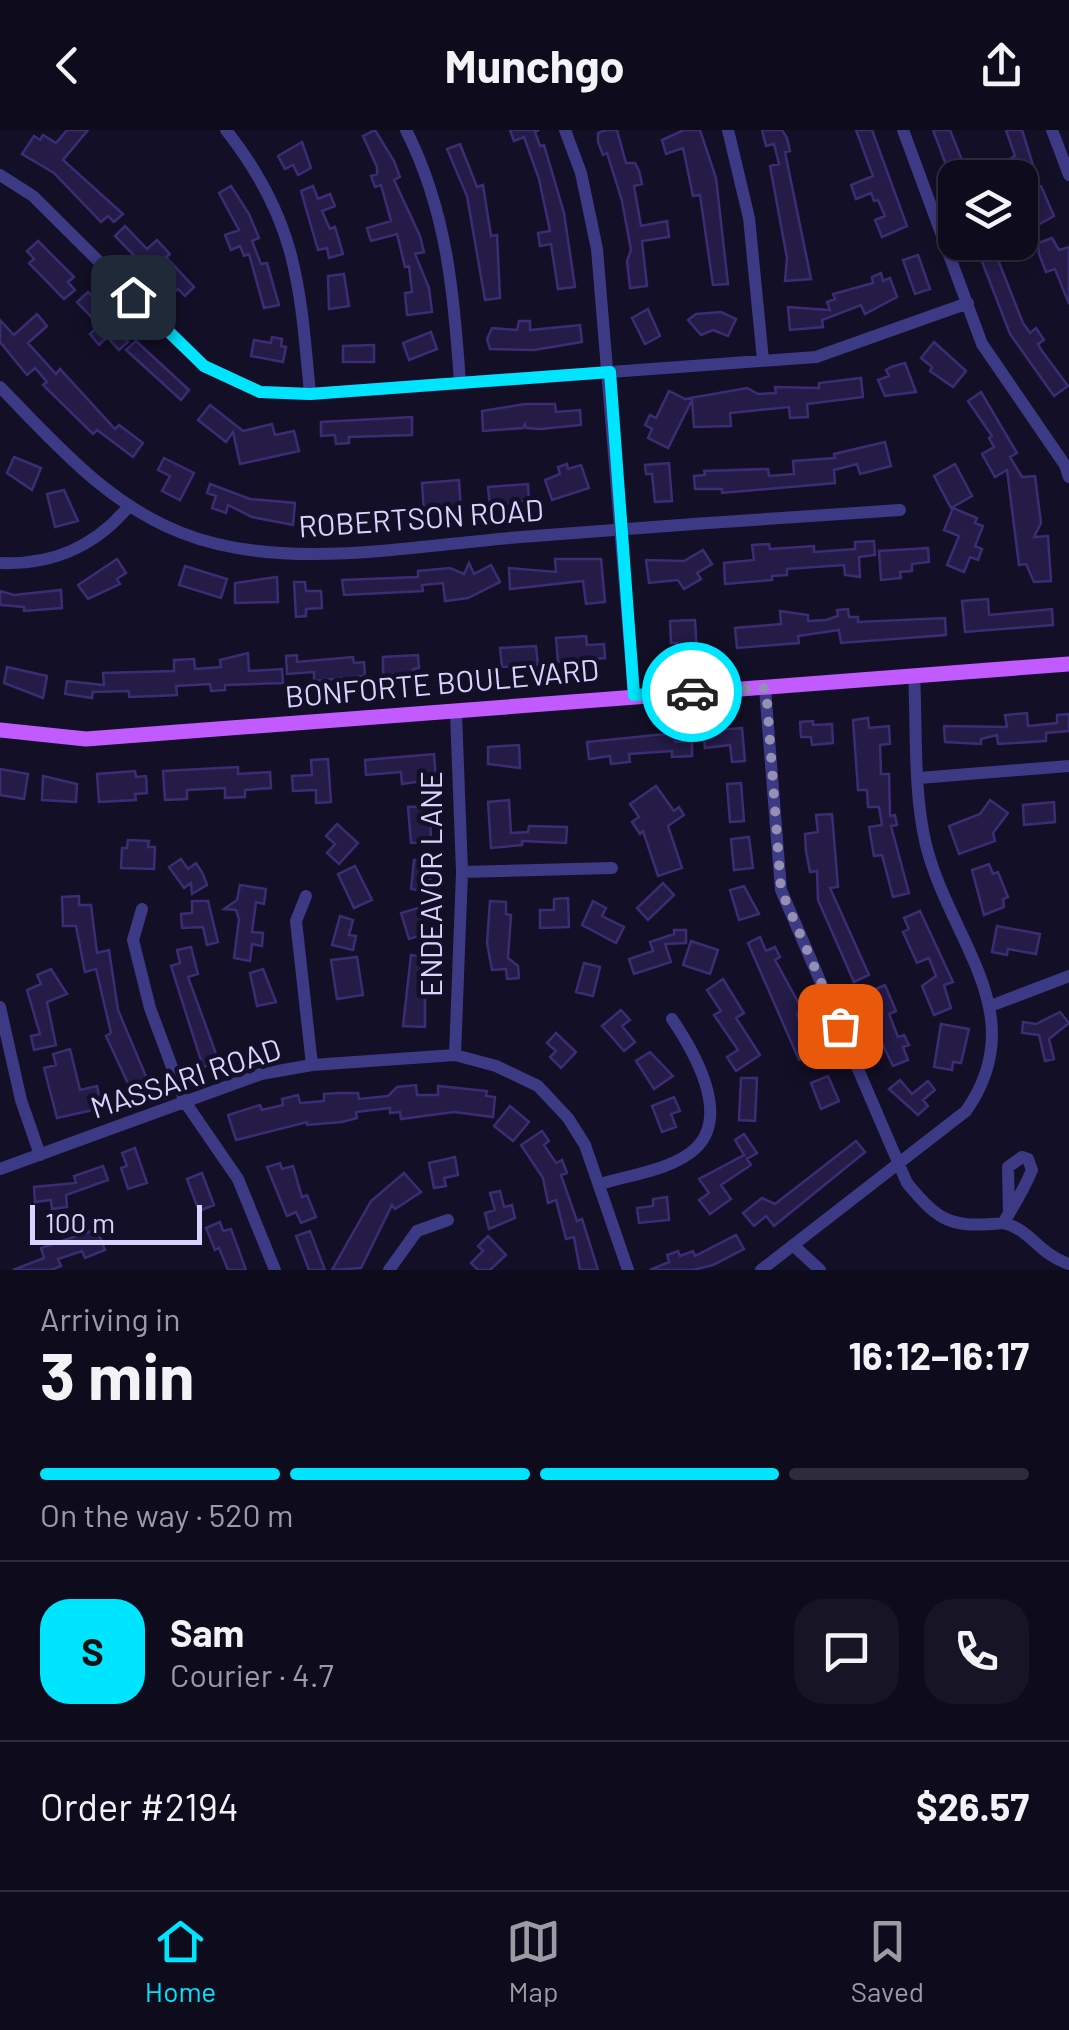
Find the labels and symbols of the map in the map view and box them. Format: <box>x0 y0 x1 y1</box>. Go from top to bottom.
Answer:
pin <box>91 255 176 340</box>
street label: ROBERTSON ROAD <box>297 490 545 544</box>
courier <box>642 642 742 742</box>
street label: BONFORTE BOULEVARD <box>283 650 600 714</box>
street label: ENDEAVOR LANE <box>412 771 448 997</box>
pin <box>798 984 883 1069</box>
street label: MASSARI ROAD <box>86 1029 285 1125</box>
scale bar <box>30 1200 202 1244</box>

